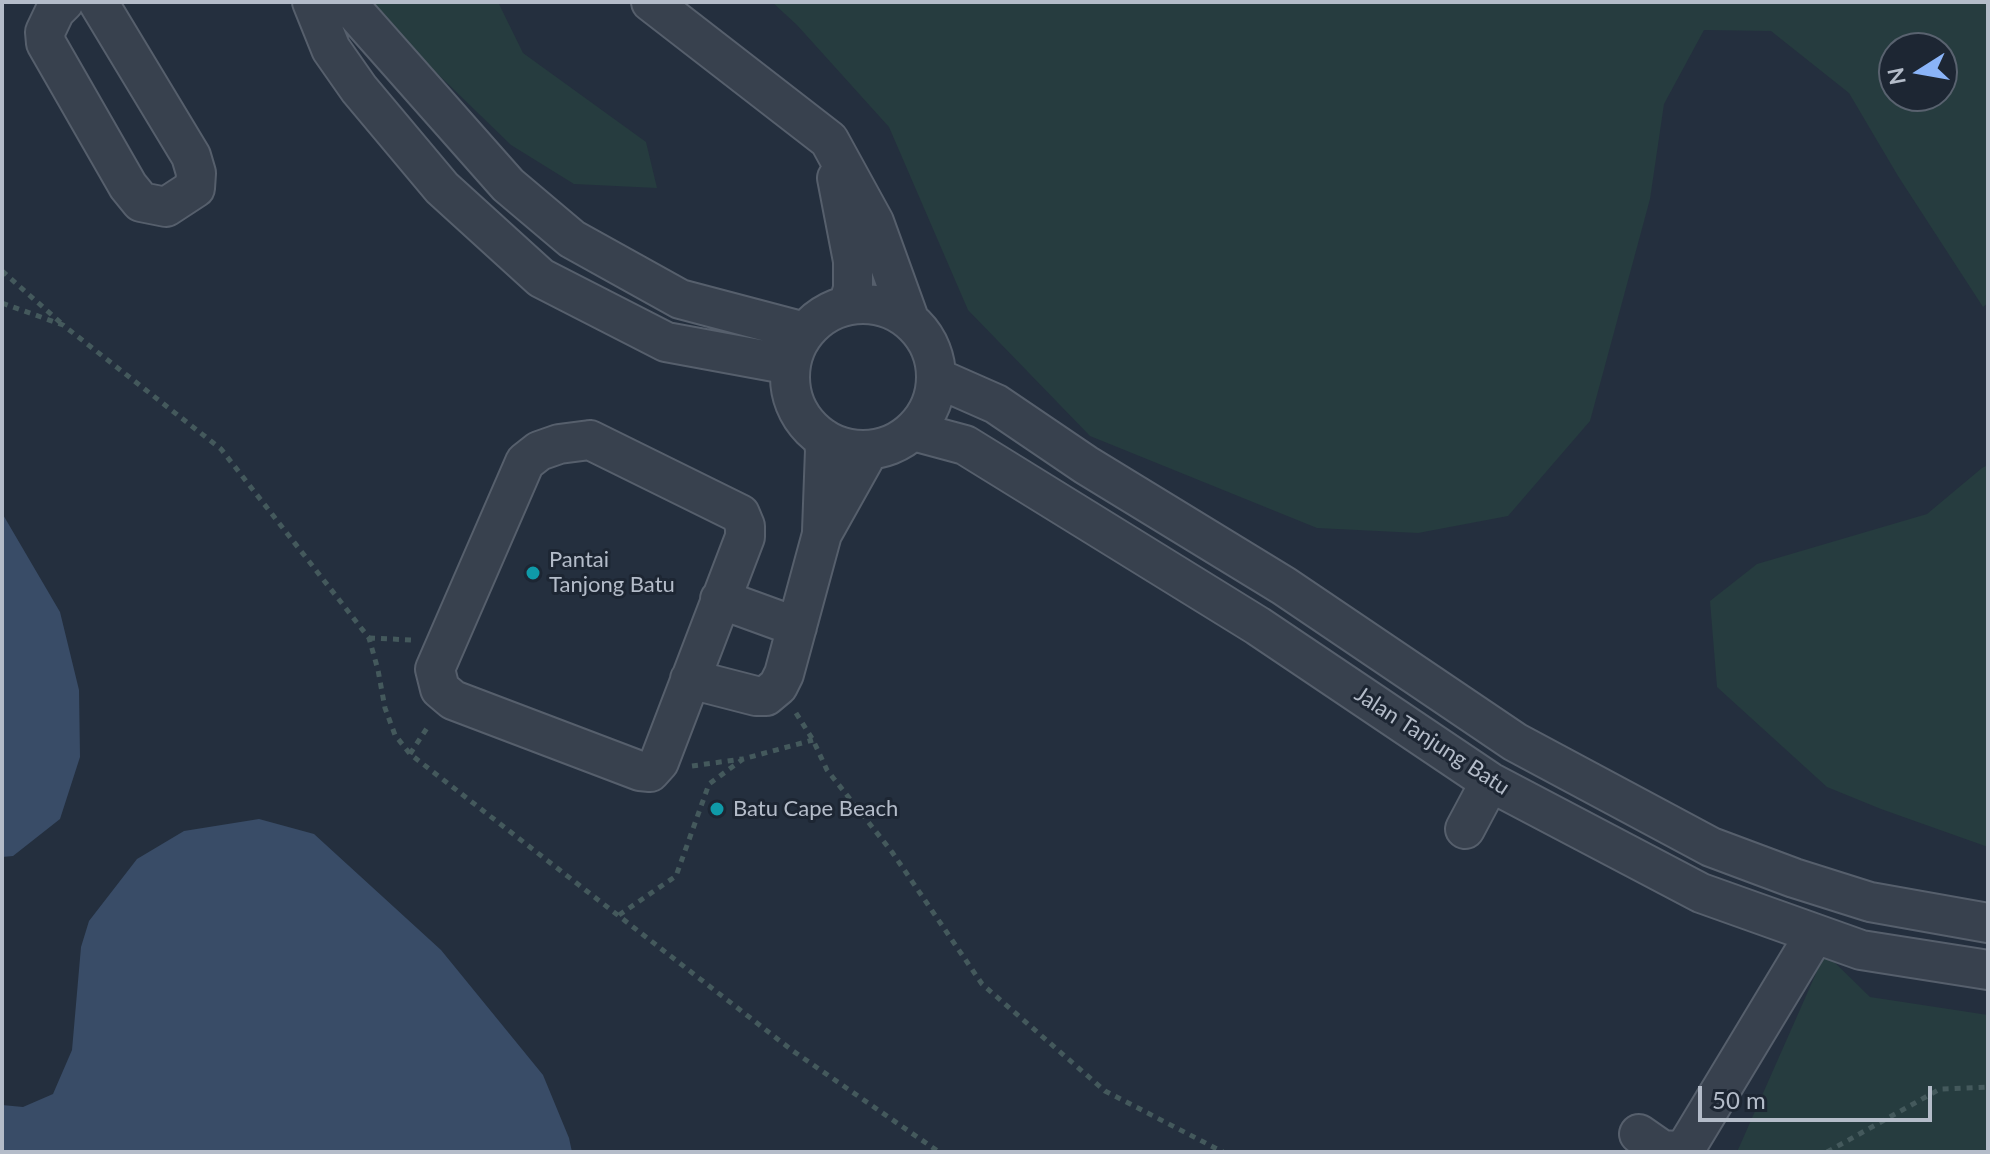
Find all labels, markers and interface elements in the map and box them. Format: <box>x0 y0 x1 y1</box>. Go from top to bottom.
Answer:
north arrow <box>1878 32 1958 112</box>
text: N <box>1881 65 1911 87</box>
place label: Pantai Tanjong Batu <box>549 547 675 598</box>
marker: Pantai Tanjong Batu <box>524 564 542 582</box>
street label: Jalan Tanjung Batu <box>1350 681 1514 801</box>
place label: Batu Cape Beach <box>733 796 898 822</box>
marker: Batu Cape Beach <box>708 800 726 818</box>
scale bar <box>1702 1070 1936 1120</box>
text: 50 m <box>1712 1085 1766 1114</box>

